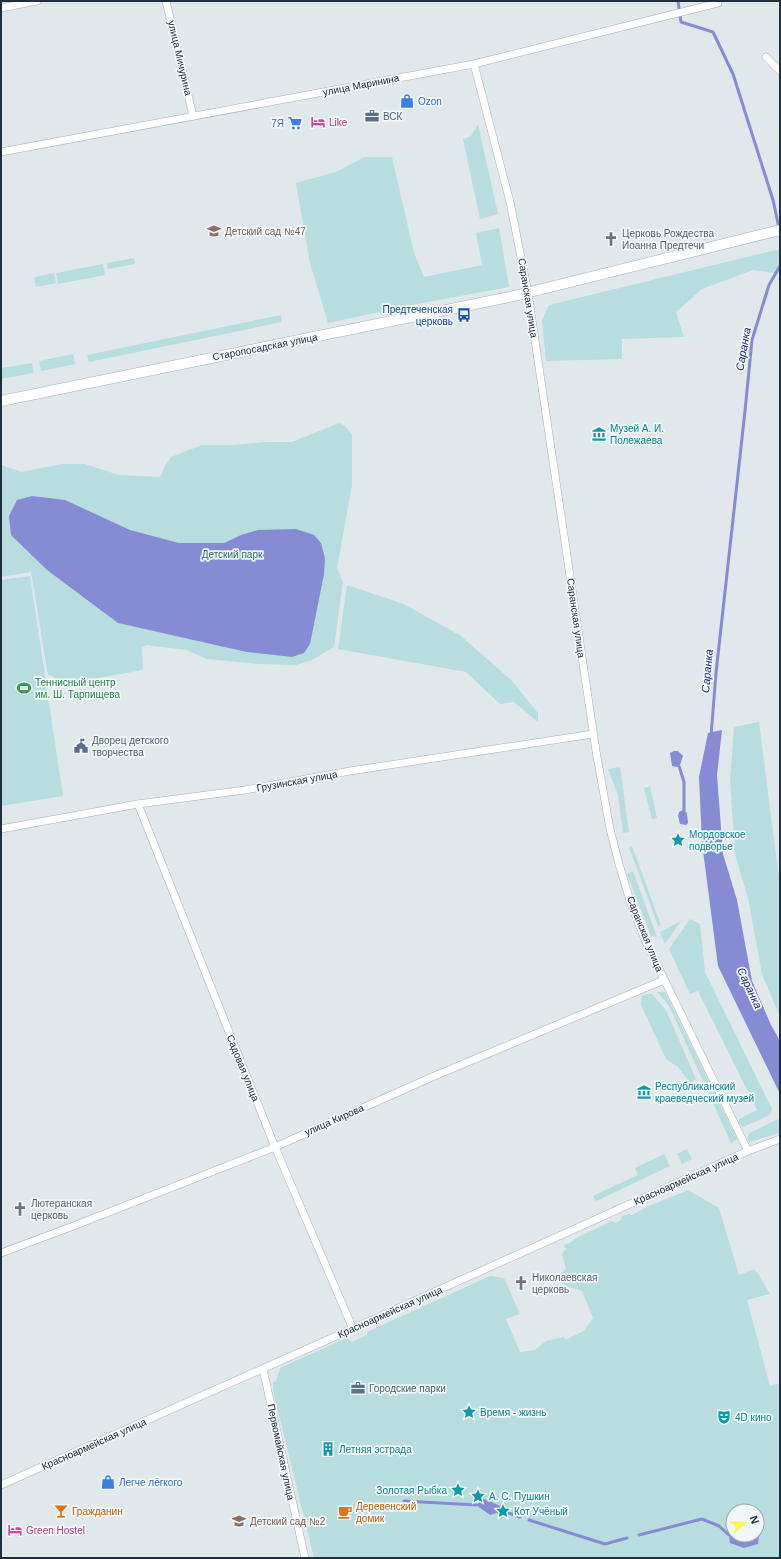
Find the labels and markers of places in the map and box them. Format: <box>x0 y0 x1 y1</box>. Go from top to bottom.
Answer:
shop icon: Ozon <box>399 93 415 109</box>
place label: Ozon <box>418 96 442 107</box>
office icon: ВСК <box>364 108 380 124</box>
place label: ВСК <box>383 111 403 122</box>
hotel icon: Like <box>310 114 326 130</box>
supermarket icon: 7Я <box>287 115 303 131</box>
place label: Like <box>329 117 348 128</box>
place label: 7Я <box>271 118 284 129</box>
school or university icon: Детский сад №47 <box>206 223 222 239</box>
place label: Детский сад №47 <box>225 226 306 237</box>
place label: Церковь Рождества Иоанна Предтечи <box>622 228 714 251</box>
church icon: Церковь Рождества Иоанна Предтечи <box>603 231 619 247</box>
place label: Предтеченская церковь <box>383 304 453 327</box>
bus stop icon: Предтеченская церковь <box>456 307 472 323</box>
place label: Музей А. И. Полежаева <box>610 423 664 446</box>
museum icon: Музей А. И. Полежаева <box>591 426 607 442</box>
place label: Теннисный центр им. Ш. Тарпищева <box>35 677 120 700</box>
sports icon: Теннисный центр им. Ш. Тарпищева <box>16 680 32 696</box>
place label: Дворец детского творчества <box>92 735 169 758</box>
public building icon: Дворец детского творчества <box>73 738 89 754</box>
place label: Мордовское подворье <box>689 829 746 852</box>
place icon: Мордовское подворье <box>670 832 686 848</box>
place label: Республиканский краеведческий музей <box>655 1081 754 1104</box>
museum icon: Республиканский краеведческий музей <box>636 1084 652 1100</box>
place label: Лютеранская церковь <box>31 1198 92 1221</box>
church icon: Лютеранская церковь <box>12 1201 28 1217</box>
place label: Николаевская церковь <box>532 1272 597 1295</box>
church icon: Николаевская церковь <box>513 1275 529 1291</box>
office icon: Городские парки <box>350 1380 366 1396</box>
place label: Городские парки <box>369 1383 446 1394</box>
place icon: Время - жизнь <box>461 1404 477 1420</box>
place label: Время - жизнь <box>480 1407 547 1418</box>
theatre icon: 4D кино <box>716 1409 732 1425</box>
place label: 4D кино <box>735 1412 772 1423</box>
building icon: Летняя эстрада <box>320 1441 336 1457</box>
place label: Летняя эстрада <box>339 1444 412 1455</box>
shop icon: Легче лёгкого <box>100 1474 116 1490</box>
place label: Легче лёгкого <box>119 1477 183 1488</box>
place icon: Золотая Рыбка <box>450 1482 466 1498</box>
place label: Золотая Рыбка <box>376 1485 447 1496</box>
place icon: А. С. Пушкин <box>470 1488 486 1504</box>
place label: А. С. Пушкин <box>489 1491 550 1502</box>
place label: Деревенский домик <box>356 1501 416 1524</box>
bar icon: Гражданин <box>53 1503 69 1519</box>
place icon: Кот Учёный <box>495 1503 511 1519</box>
cafe icon: Деревенский домик <box>337 1504 353 1520</box>
place label: Гражданин <box>72 1506 123 1517</box>
place label: Кот Учёный <box>514 1506 568 1517</box>
school or university icon: Детский сад №2 <box>231 1513 247 1529</box>
place label: Детский сад №2 <box>250 1516 326 1527</box>
hotel icon: Green Hostel <box>7 1522 23 1538</box>
place label: Green Hostel <box>26 1525 85 1536</box>

